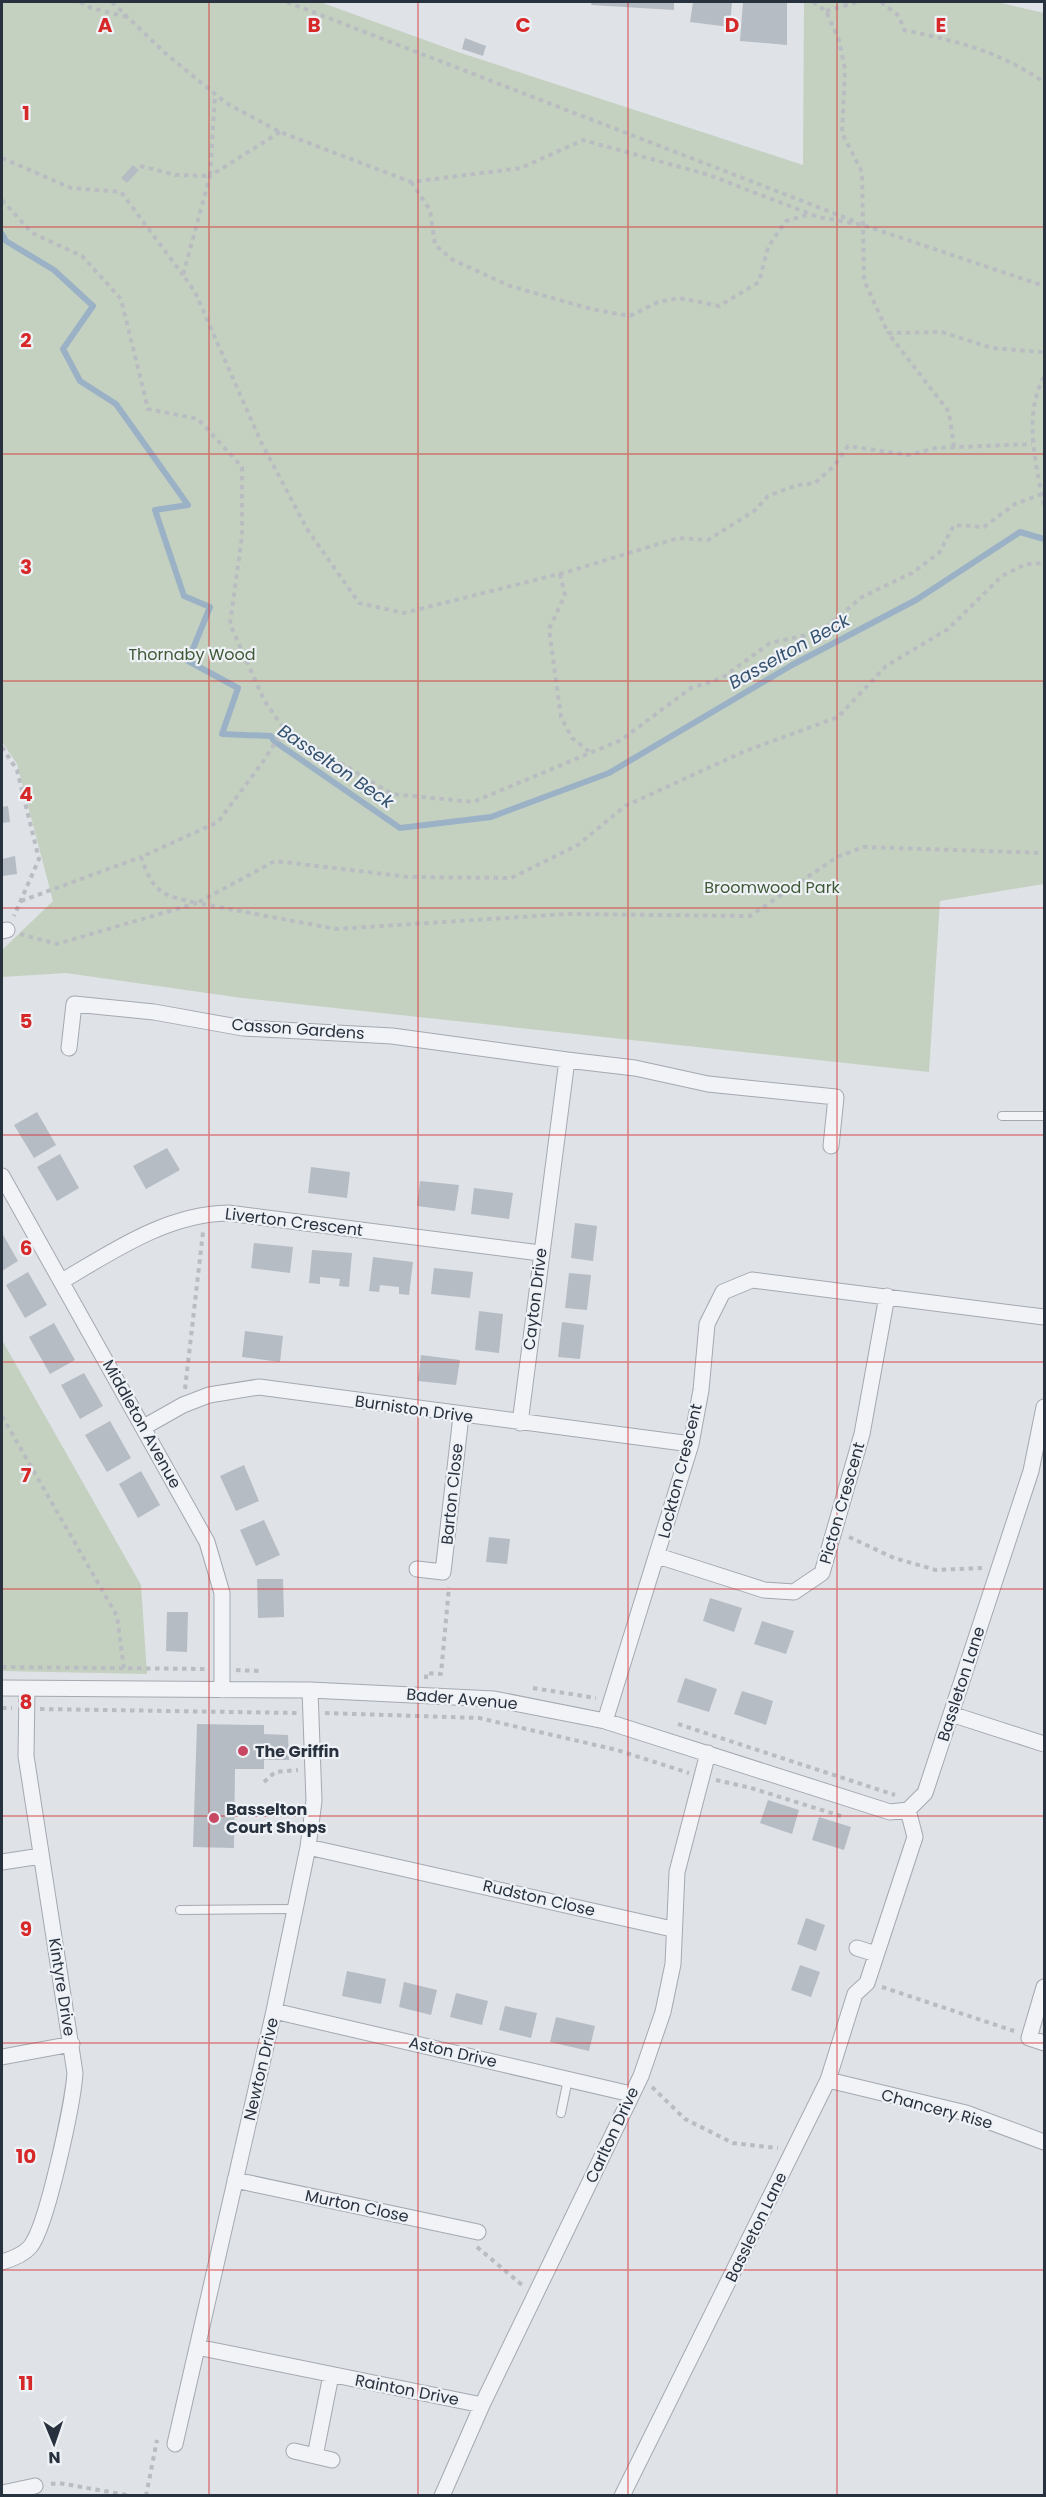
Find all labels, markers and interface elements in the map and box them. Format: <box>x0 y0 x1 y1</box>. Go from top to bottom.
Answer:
text: A <box>98 11 113 39</box>
text: B <box>307 11 321 39</box>
text: C <box>515 11 531 39</box>
text: D <box>725 11 739 39</box>
text: E <box>936 11 946 39</box>
text: 1 <box>22 99 30 127</box>
text: 2 <box>20 326 32 354</box>
text: 3 <box>20 553 32 581</box>
water label: Basselton Beck <box>724 607 855 695</box>
park label: Thornaby Wood <box>128 643 256 666</box>
water label: Basselton Beck <box>273 718 400 814</box>
text: 4 <box>19 780 33 808</box>
park label: Broomwood Park <box>704 876 841 899</box>
text: 5 <box>20 1007 33 1035</box>
street label: Casson Gardens <box>231 1013 365 1045</box>
street label: Liverton Crescent <box>224 1202 364 1242</box>
text: 6 <box>20 1234 32 1262</box>
street label: Cayton Drive <box>517 1246 553 1351</box>
street label: Middleton Avenue <box>97 1356 187 1493</box>
street label: Burniston Drive <box>353 1389 475 1429</box>
street label: Lockton Crescent <box>652 1401 708 1541</box>
street label: Picton Crescent <box>814 1439 870 1567</box>
street label: Barton Close <box>435 1442 469 1546</box>
text: 7 <box>21 1461 32 1489</box>
street label: Bassleton Lane <box>932 1623 990 1744</box>
street label: Bader Avenue <box>405 1683 519 1715</box>
text: 8 <box>20 1688 32 1716</box>
place label: The Griffin <box>255 1740 339 1763</box>
marker: The Griffin <box>236 1744 250 1758</box>
place label: Basselton Court Shops <box>226 1798 327 1839</box>
marker: Basselton Court Shops <box>207 1811 221 1825</box>
street label: Rudston Close <box>481 1874 597 1922</box>
text: 9 <box>20 1915 32 1943</box>
street label: Kintyre Drive <box>43 1936 81 2038</box>
street label: Newton Drive <box>238 2015 284 2123</box>
street label: Aston Drive <box>407 2031 499 2073</box>
street label: Carlton Drive <box>580 2083 644 2187</box>
street label: Chancery Rise <box>879 2083 995 2135</box>
text: 10 <box>16 2142 36 2170</box>
street label: Bassleton Lane <box>719 2168 793 2286</box>
street label: Murton Close <box>303 2184 411 2228</box>
text: 11 <box>18 2369 34 2397</box>
street label: Rainton Drive <box>353 2369 461 2411</box>
north arrow <box>24 2413 84 2473</box>
text: N <box>48 2446 61 2469</box>

